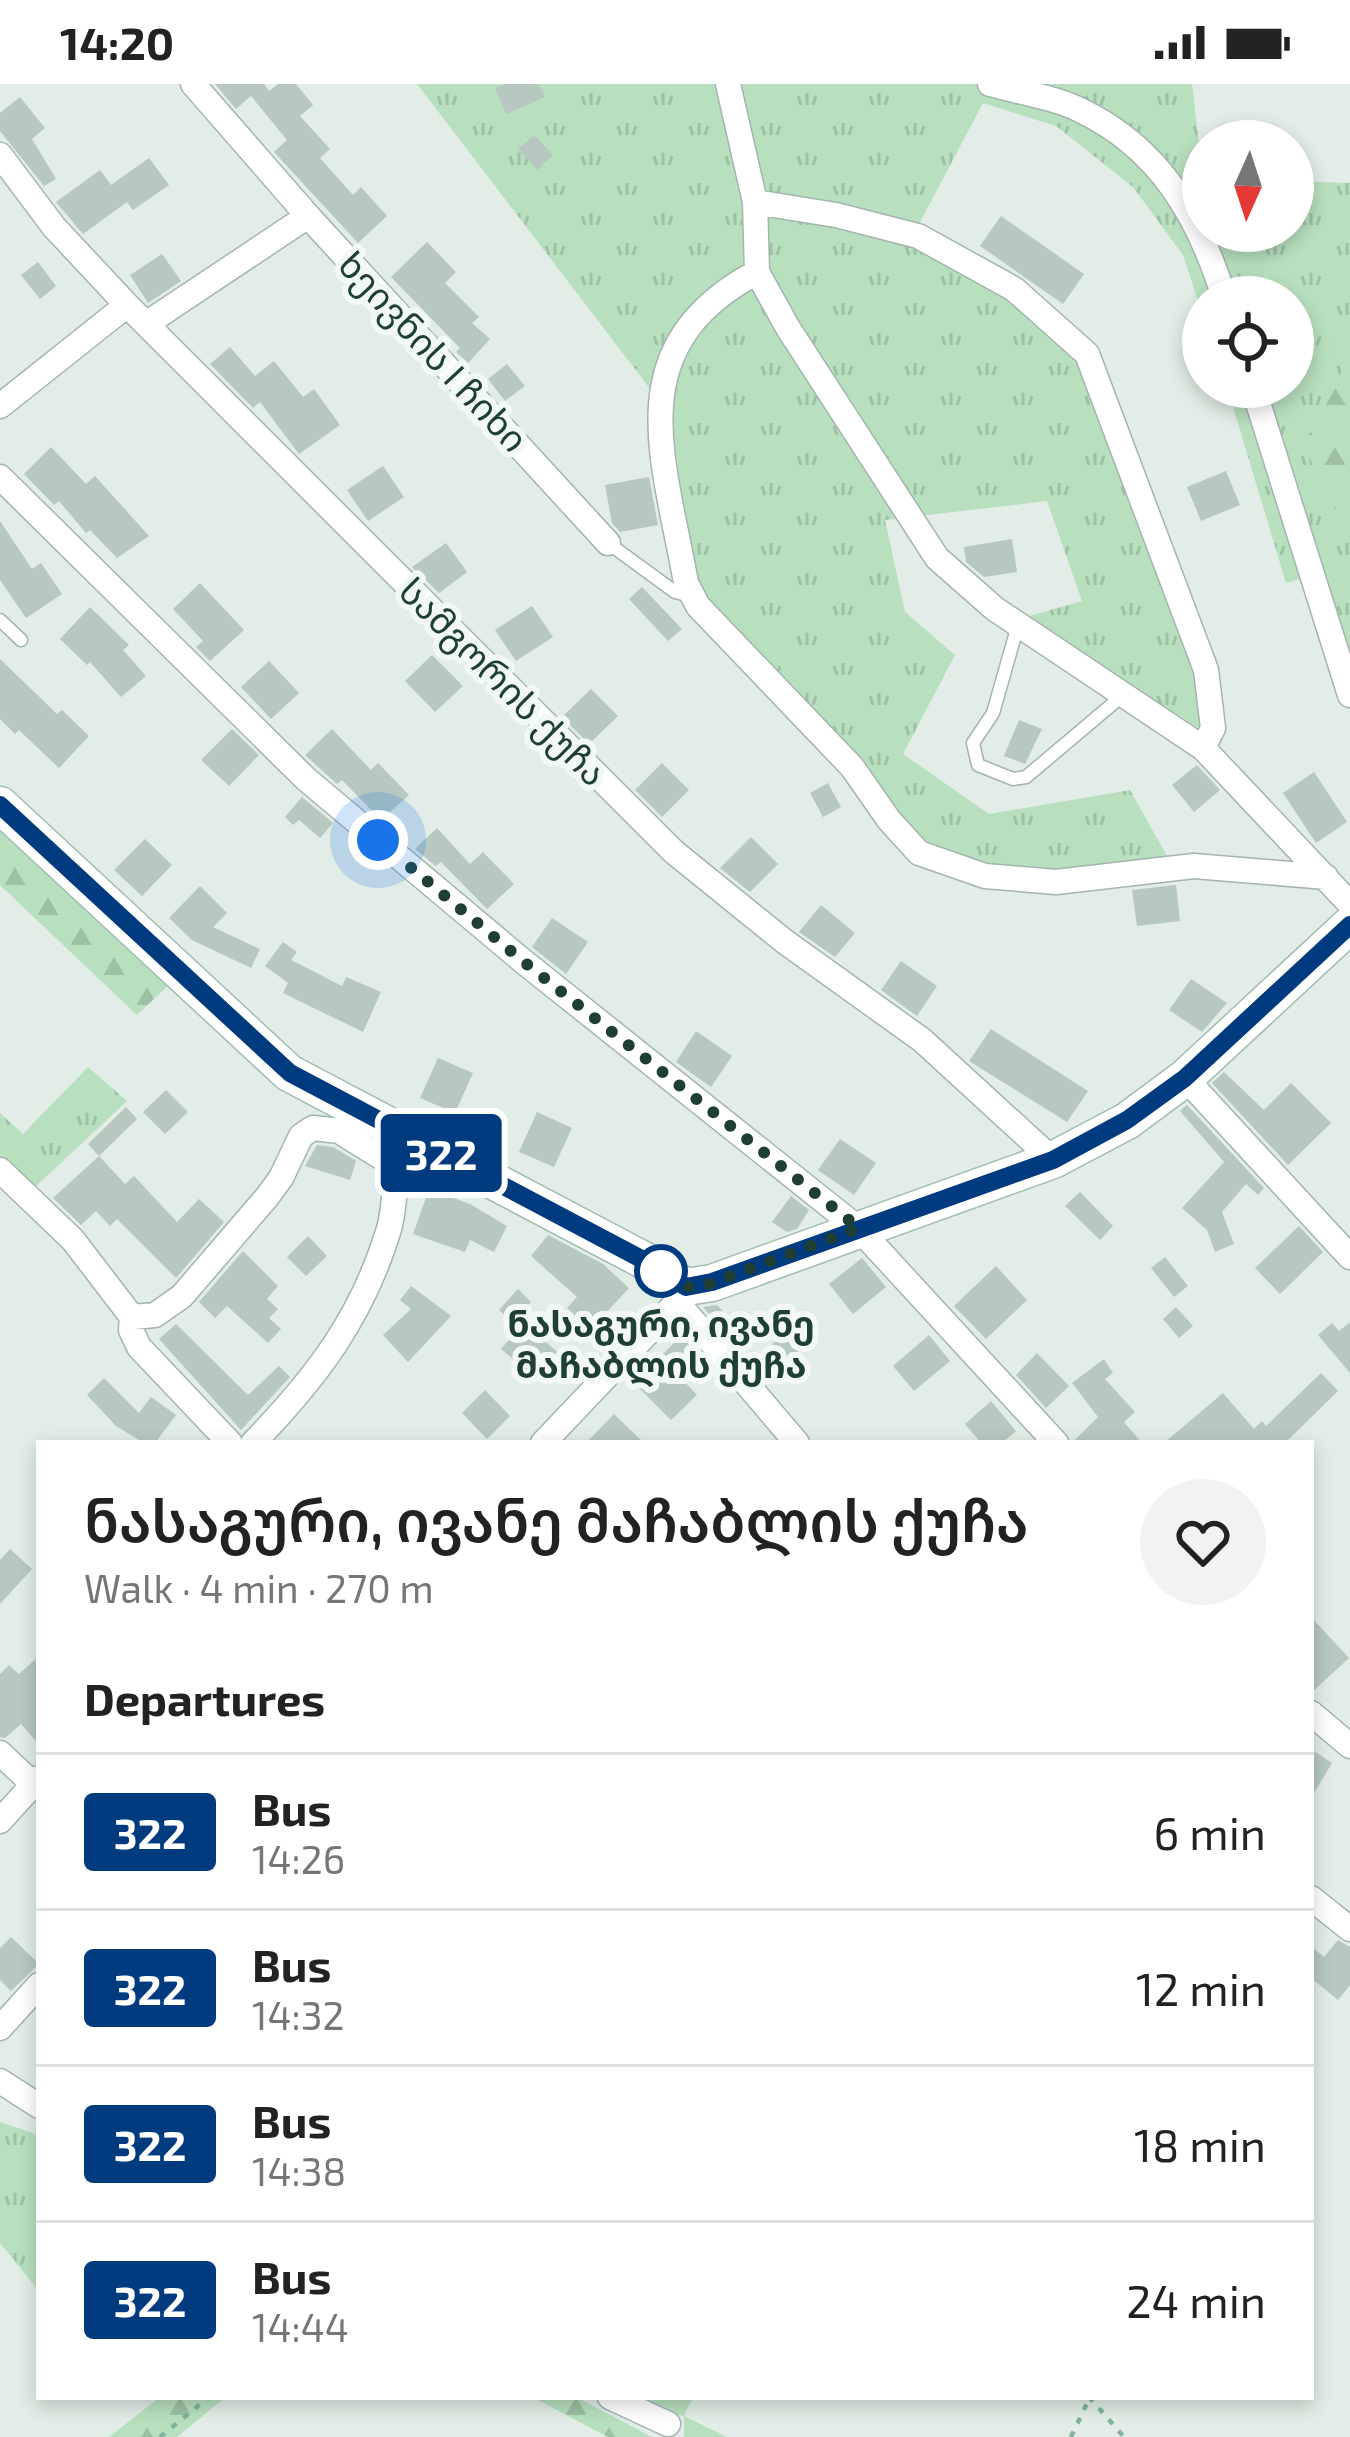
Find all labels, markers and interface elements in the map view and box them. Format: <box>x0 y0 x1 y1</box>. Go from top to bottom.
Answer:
text: 14:20 <box>60 15 174 69</box>
north arrow <box>1182 120 1314 252</box>
map controls <box>1182 120 1314 408</box>
street label: ხეივნის I ჩიხი <box>329 242 538 461</box>
button: locate <box>1182 276 1314 408</box>
street label: სამგორის ქუჩა <box>390 568 617 795</box>
your location <box>348 810 408 870</box>
line badge: 322 <box>372 1114 510 1192</box>
text: 322 <box>405 1128 477 1178</box>
marker: ნასაგური, ივანე მაჩაბლის ქუჩა <box>636 1246 686 1296</box>
place label: ნასაგური, ივანე მაჩაბლის ქუჩა <box>507 1301 815 1387</box>
button: heart <box>1140 1479 1266 1605</box>
text: ნასაგური, ივანე მაჩაბლის ქუჩა <box>84 1485 1029 1553</box>
text: Walk · 4 min · 270 m <box>84 1564 434 1611</box>
text: Departures <box>84 1671 325 1725</box>
text: Bus <box>252 1781 331 1835</box>
text: 6 min <box>1153 1805 1266 1859</box>
text: 322 <box>114 1807 186 1857</box>
text: 14:26 <box>252 1835 345 1882</box>
text: Bus <box>252 1937 331 1991</box>
text: 12 min <box>1136 1961 1266 2015</box>
text: 322 <box>114 1963 186 2013</box>
text: 14:32 <box>252 1991 344 2038</box>
text: Bus <box>252 2093 331 2147</box>
text: 18 min <box>1134 2117 1266 2171</box>
text: 322 <box>114 2119 186 2169</box>
text: 14:38 <box>252 2147 346 2194</box>
text: Bus <box>252 2249 331 2303</box>
text: 24 min <box>1126 2273 1266 2327</box>
text: 322 <box>114 2275 186 2325</box>
text: 14:44 <box>252 2303 349 2350</box>

